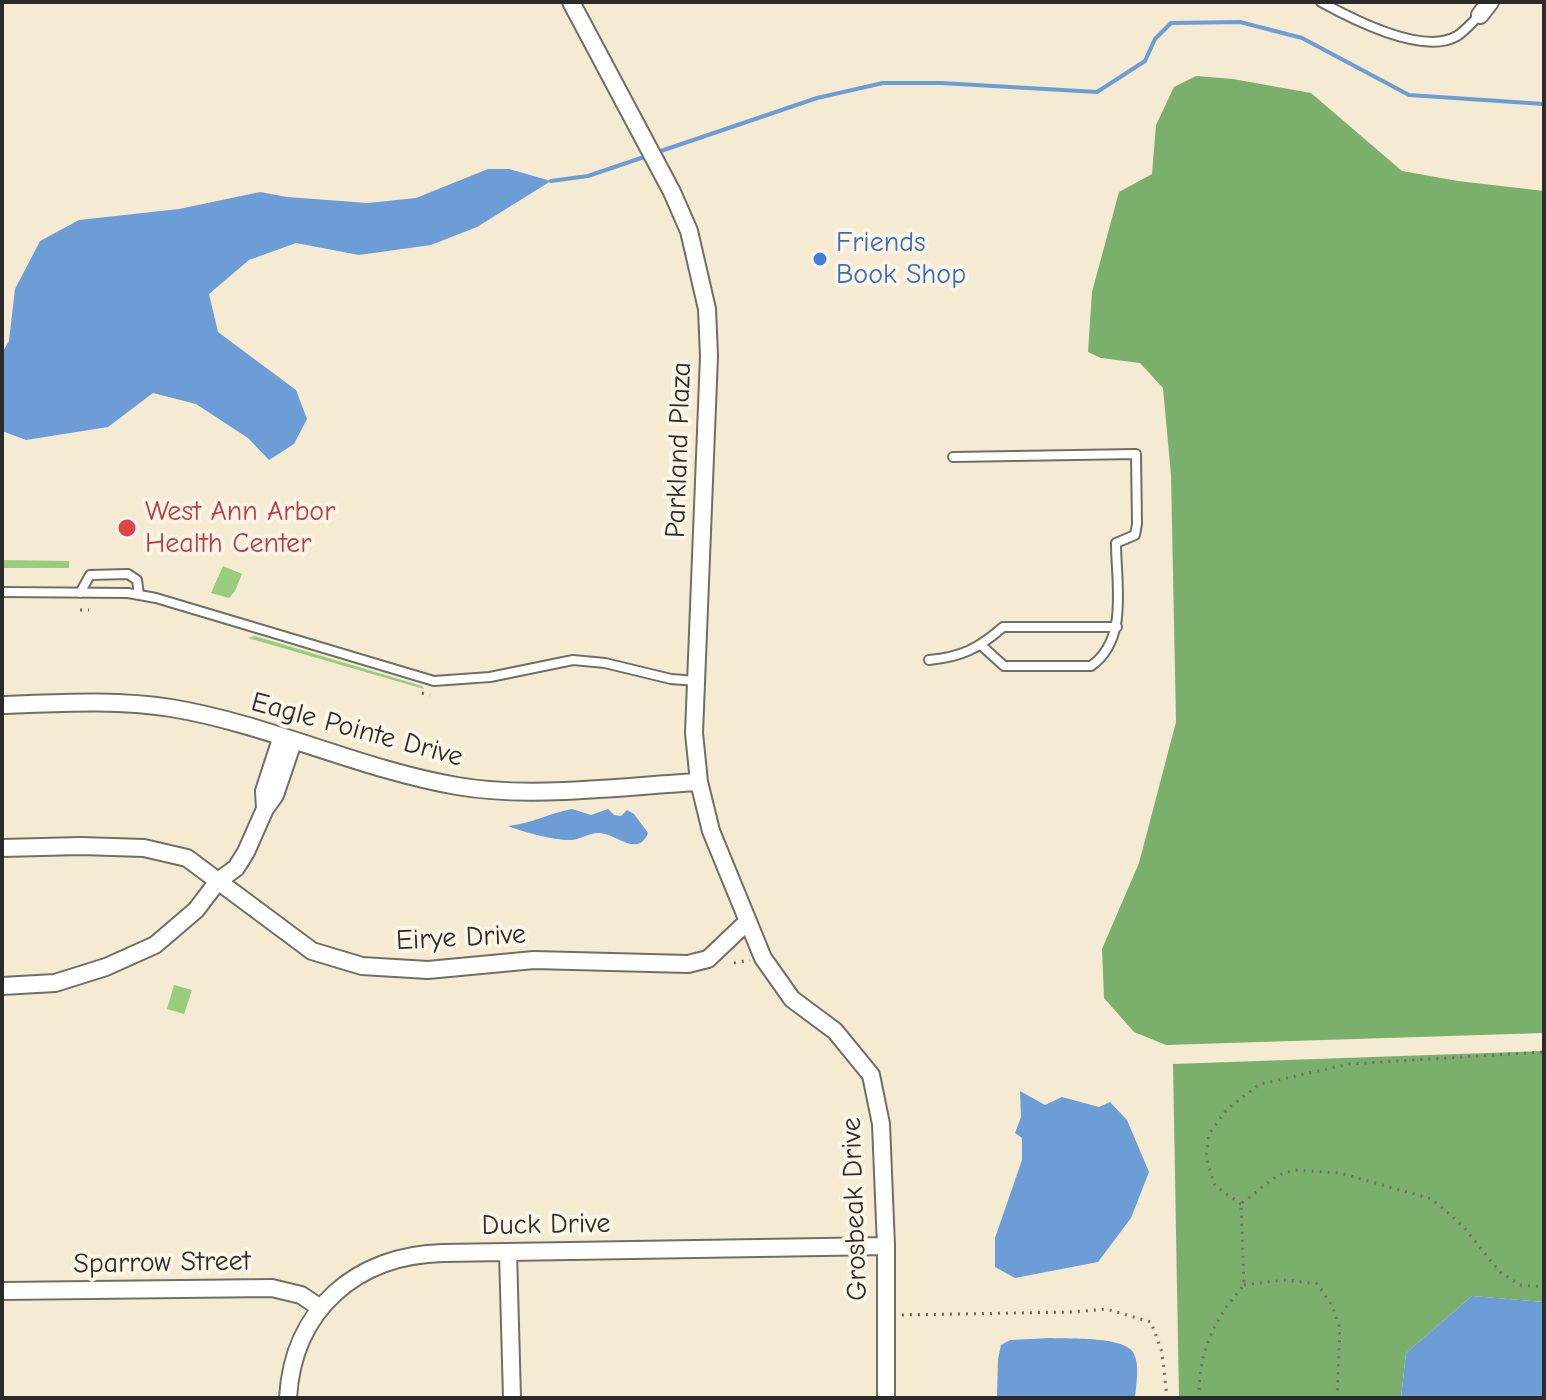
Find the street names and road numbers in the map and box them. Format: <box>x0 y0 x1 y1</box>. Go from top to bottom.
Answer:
street label: Parkland Plaza <box>659 361 699 539</box>
street label: Eagle Pointe Drive <box>248 686 466 774</box>
street label: Eirye Drive <box>395 918 527 958</box>
street label: Grosbeak Drive <box>835 1117 875 1301</box>
street label: Duck Drive <box>481 1207 611 1243</box>
street label: Sparrow Street <box>73 1245 251 1281</box>

